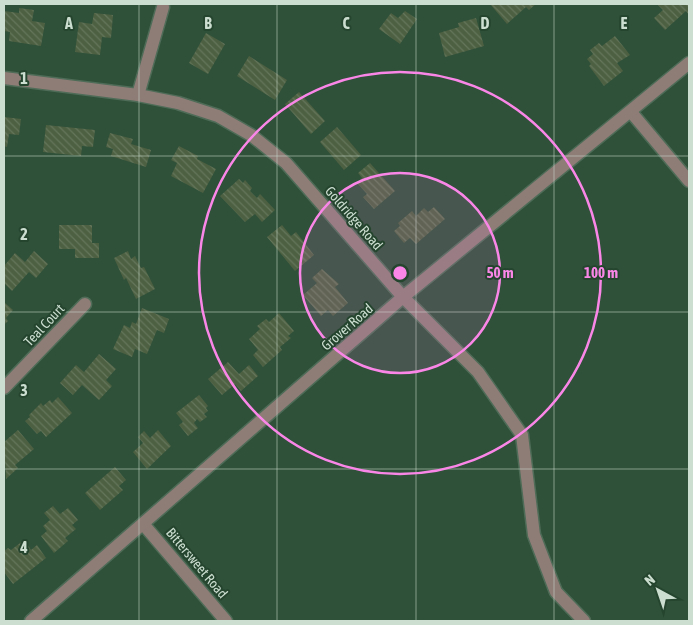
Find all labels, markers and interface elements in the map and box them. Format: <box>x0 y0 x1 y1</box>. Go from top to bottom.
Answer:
text: A <box>64 14 73 32</box>
text: B <box>204 14 212 32</box>
text: C <box>342 14 350 32</box>
text: D <box>481 14 490 32</box>
text: E <box>621 14 628 32</box>
text: 1 <box>20 69 28 87</box>
street label: Goldridge Road <box>322 183 386 253</box>
text: 2 <box>20 225 28 243</box>
centre of rings <box>391 264 409 282</box>
text: 50 m <box>487 264 514 281</box>
text: 100 m <box>584 264 618 281</box>
street label: Grover Road <box>318 300 376 354</box>
street label: Teal Court <box>21 301 67 349</box>
text: 3 <box>20 381 28 399</box>
street label: Bittersweet Road <box>163 525 231 601</box>
text: 4 <box>19 538 28 556</box>
north arrow <box>633 565 683 615</box>
text: N <box>641 571 658 589</box>

